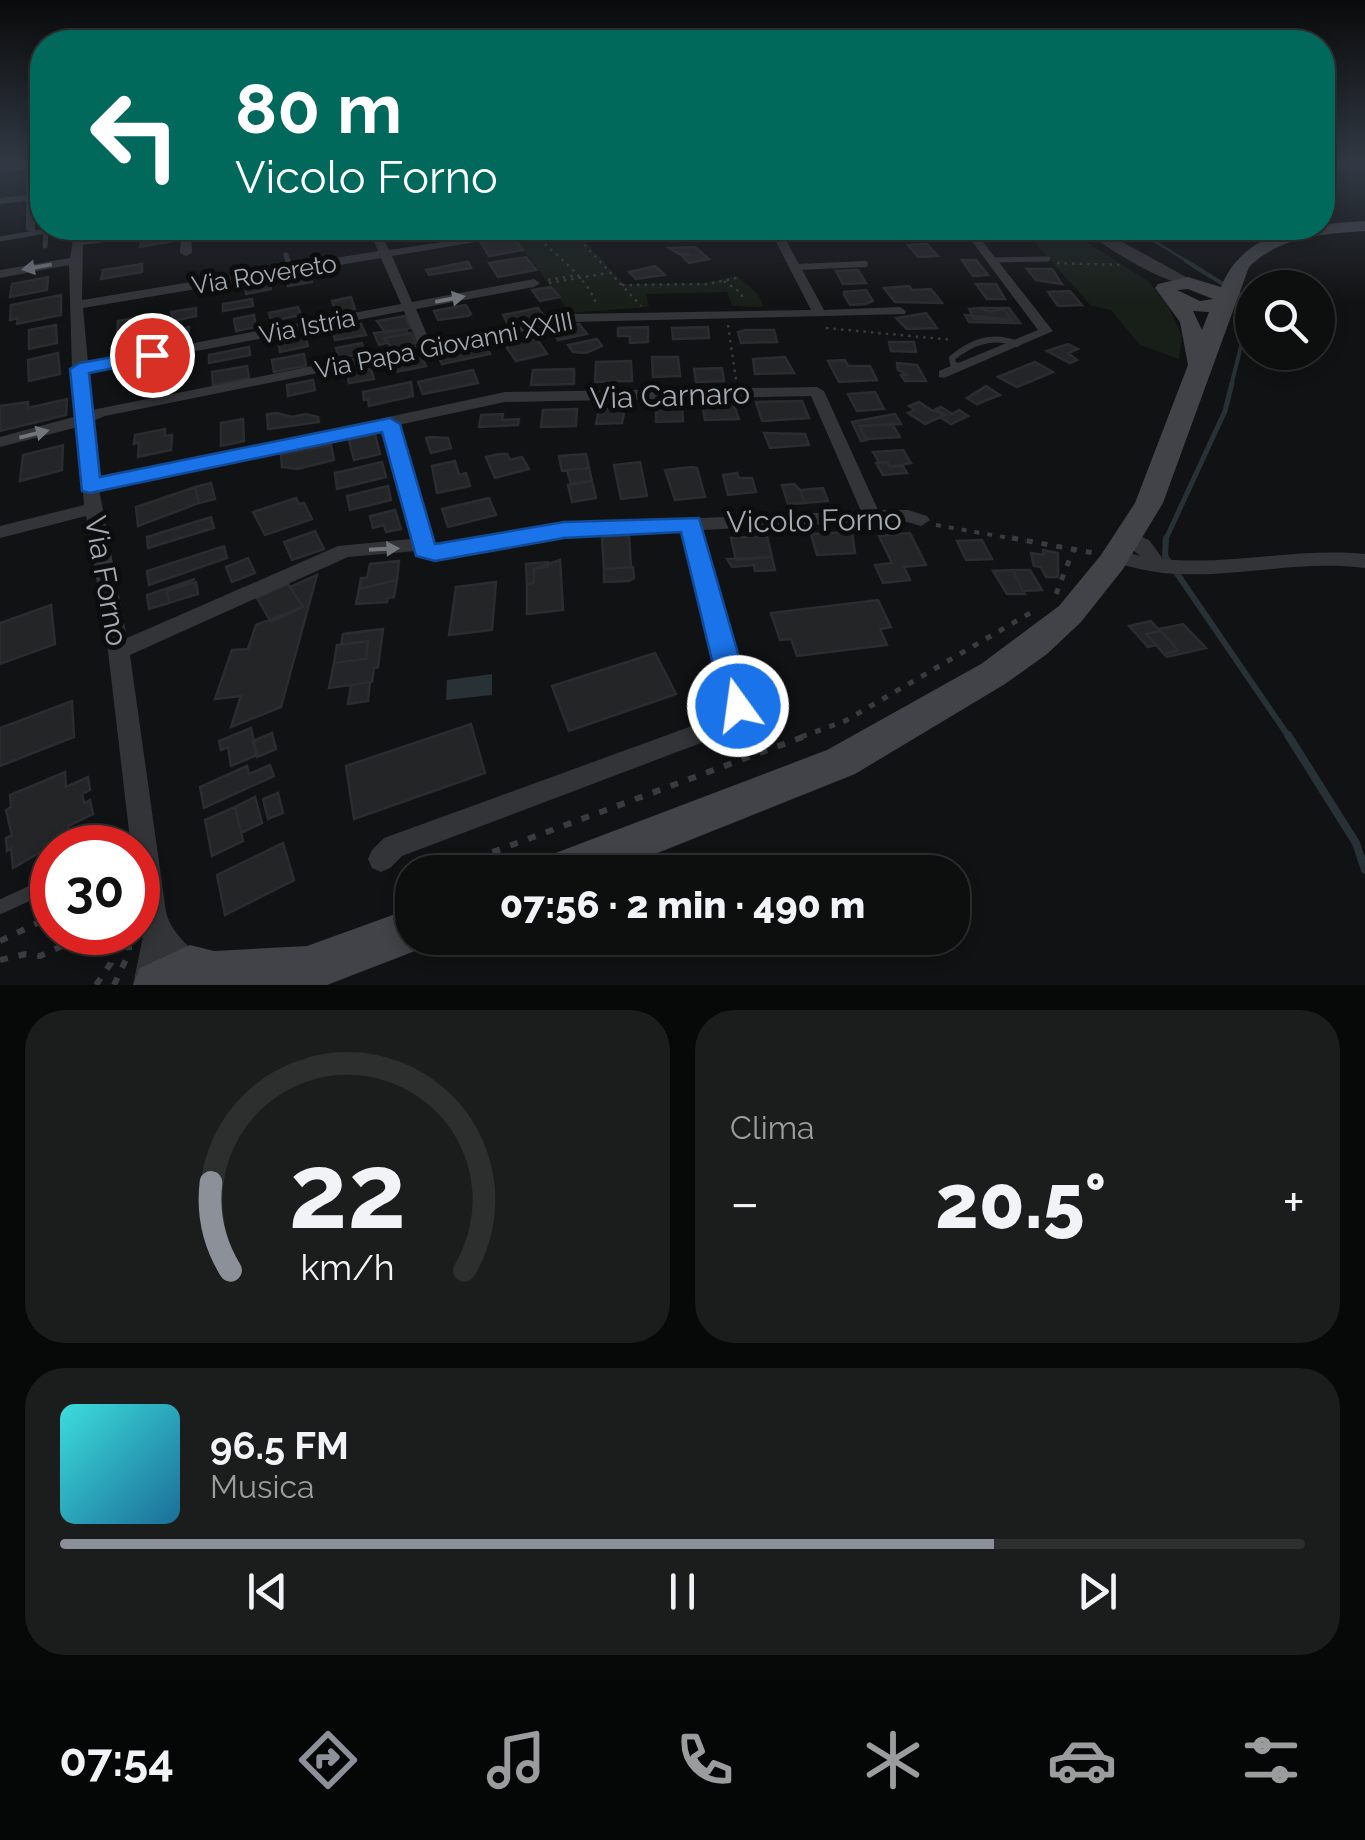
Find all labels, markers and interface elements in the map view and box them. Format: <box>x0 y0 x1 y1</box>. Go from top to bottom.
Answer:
text: 80 m <box>235 67 402 149</box>
icon: left <box>70 70 200 200</box>
text: Vicolo Forno <box>235 151 498 204</box>
street label: Via Rovereto <box>189 248 339 300</box>
one-way arrow <box>21 260 53 275</box>
map controls <box>1235 270 1335 370</box>
button: search <box>1235 270 1335 370</box>
one-way arrow <box>435 291 467 306</box>
street label: Via Istria <box>257 302 357 350</box>
street label: Via Papa Giovanni XXIII <box>312 305 576 385</box>
pin <box>110 313 195 398</box>
icon: arrive <box>125 328 180 383</box>
street label: Via Carnaro <box>589 375 751 416</box>
one-way arrow <box>19 426 50 441</box>
street label: Vicolo Forno <box>726 501 902 540</box>
street label: Via Forno <box>78 513 135 649</box>
one-way arrow <box>368 541 400 557</box>
position arrow <box>686 654 790 758</box>
speed limit sign: 30 <box>30 825 160 955</box>
text: 07:56 · 2 min · 490 m <box>500 882 865 927</box>
text: Clima <box>730 1109 814 1146</box>
text: 22 <box>289 1130 406 1252</box>
text: 20.5° <box>935 1157 1107 1246</box>
text: − <box>730 1170 760 1235</box>
text: + <box>1282 1170 1305 1235</box>
text: km/h <box>300 1246 395 1288</box>
text: 96.5 FM <box>210 1423 349 1468</box>
text: Musica <box>210 1468 315 1505</box>
icon: previous <box>240 1564 295 1619</box>
icon: pause <box>655 1564 710 1619</box>
icon: next <box>1070 1564 1125 1619</box>
icon: directions <box>293 1725 363 1795</box>
icon: music <box>481 1725 551 1795</box>
icon: phone <box>670 1725 740 1795</box>
icon: climate <box>858 1725 928 1795</box>
icon: car <box>1047 1725 1117 1795</box>
icon: filters <box>1236 1725 1306 1795</box>
text: 07:54 <box>59 1734 174 1787</box>

